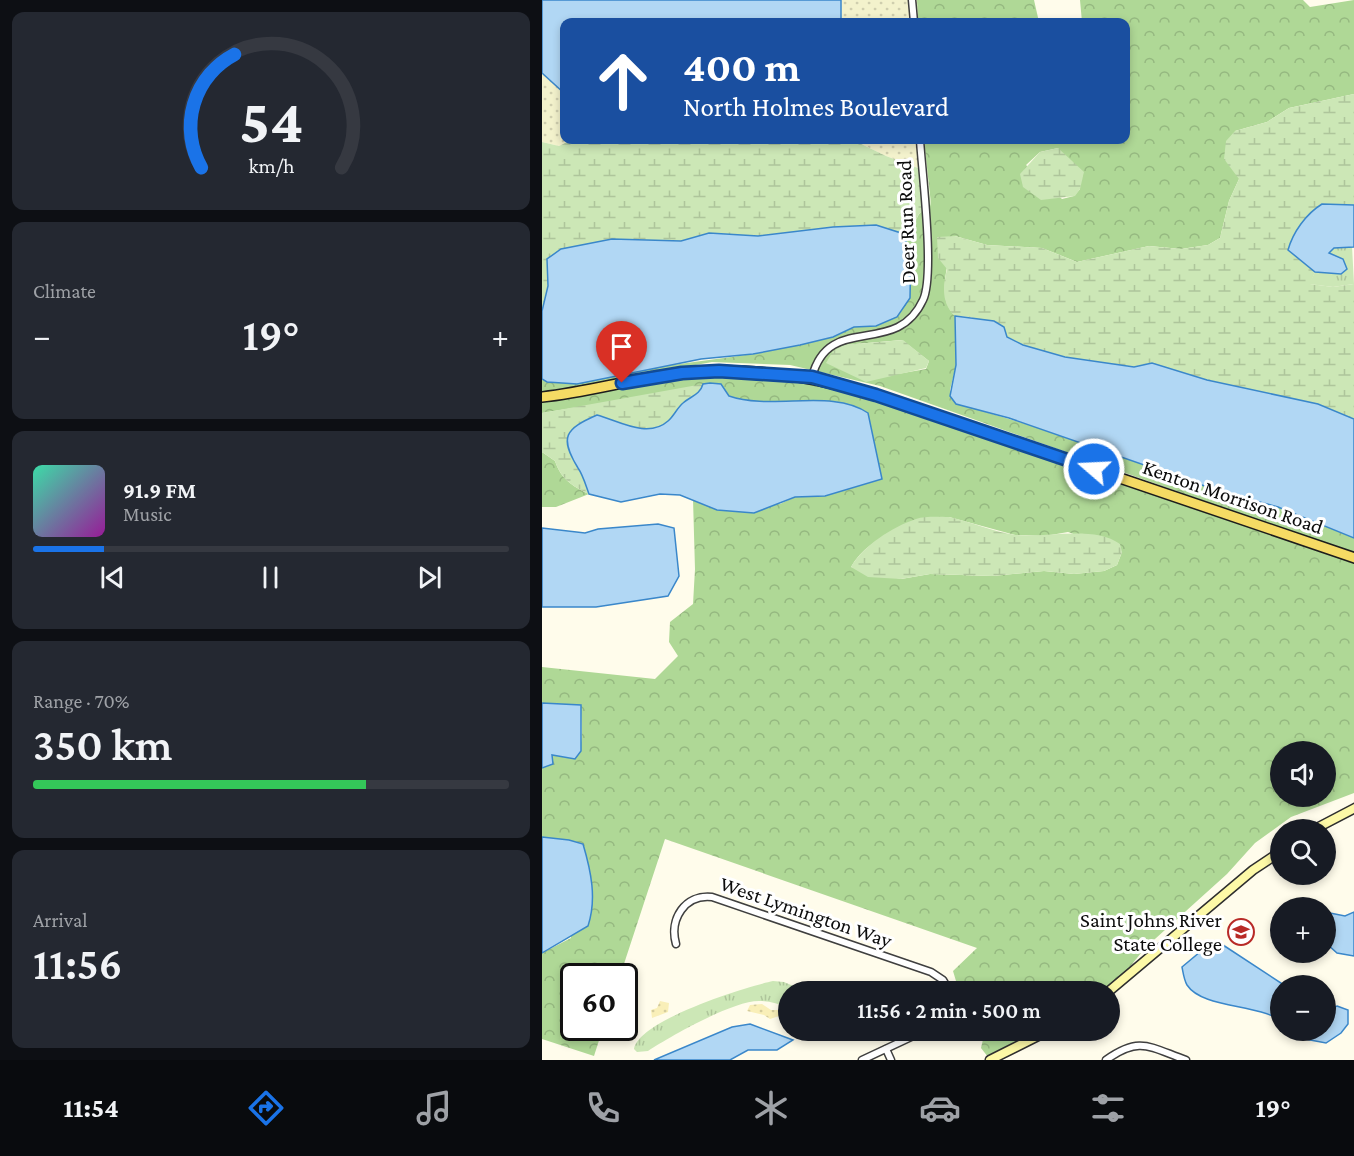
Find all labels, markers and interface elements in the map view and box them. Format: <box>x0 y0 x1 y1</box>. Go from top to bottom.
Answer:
icon: ahead <box>584 42 662 120</box>
text: 400 m <box>683 43 800 90</box>
text: 54 <box>239 86 303 155</box>
text: North Holmes Boulevard <box>683 92 949 122</box>
text: km/h <box>248 154 295 178</box>
street label: Deer Run Road <box>892 160 920 284</box>
text: Climate <box>33 280 96 302</box>
text: 19° <box>243 310 299 360</box>
text: − <box>33 317 50 354</box>
text: + <box>492 317 509 354</box>
pin <box>596 321 647 383</box>
icon: arrive <box>605 330 638 363</box>
position arrow <box>1062 437 1126 501</box>
street label: Kenton Morrison Road <box>1140 455 1326 539</box>
text: 91.9 FM <box>123 478 196 503</box>
text: Music <box>123 503 172 525</box>
icon: previous <box>96 561 129 594</box>
icon: pause <box>254 561 287 594</box>
icon: next <box>413 561 446 594</box>
text: Range · 70% <box>33 690 130 712</box>
text: 350 km <box>33 720 172 770</box>
map controls <box>1270 741 1336 1041</box>
button: sound <box>1270 741 1336 807</box>
button: search <box>1270 819 1336 885</box>
street label: West Lymington Way <box>717 871 895 953</box>
button: + <box>1270 897 1336 963</box>
place label: Saint Johns River State College <box>1080 908 1223 956</box>
text: Arrival <box>33 909 87 931</box>
school or university icon: Saint Johns River State College <box>1226 917 1256 947</box>
text: 11:56 <box>33 939 123 989</box>
speed limit sign: 60 <box>560 963 638 1041</box>
button: − <box>1270 975 1336 1041</box>
text: 11:56 · 2 min · 500 m <box>857 998 1041 1023</box>
icon: directions <box>245 1087 287 1129</box>
icon: music <box>413 1087 455 1129</box>
icon: phone <box>582 1087 624 1129</box>
icon: climate <box>750 1087 792 1129</box>
icon: car <box>919 1087 961 1129</box>
icon: filters <box>1087 1087 1129 1129</box>
text: 11:54 <box>63 1093 119 1123</box>
text: 19° <box>1255 1093 1291 1123</box>

